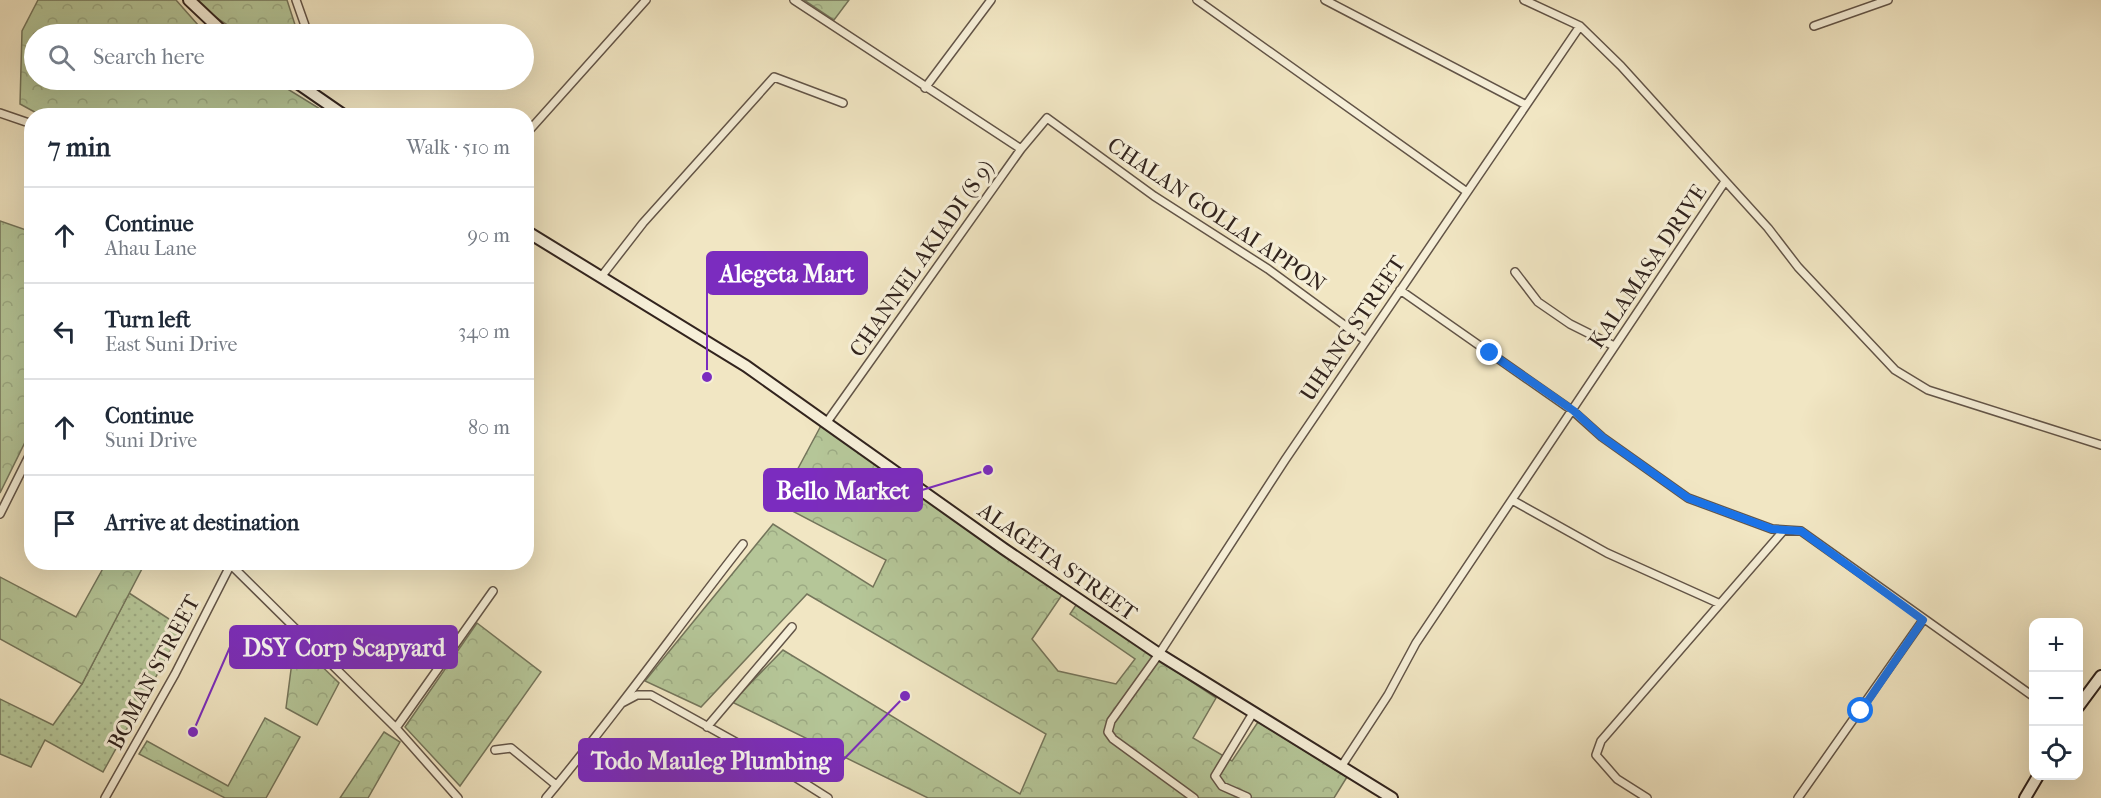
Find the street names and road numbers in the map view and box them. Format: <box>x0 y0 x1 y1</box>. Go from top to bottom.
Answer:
street label: CHALAN GOLLAI APPON <box>1102 132 1331 298</box>
street label: CHANNEL AKIADI (S 9) <box>844 155 1000 362</box>
street label: KALAMASA DRIVE <box>1583 180 1712 353</box>
street label: UHANG STREET <box>1295 250 1412 406</box>
street label: ALAGETA STREET <box>972 497 1143 627</box>
street label: BOMAN STREET <box>102 590 206 754</box>

